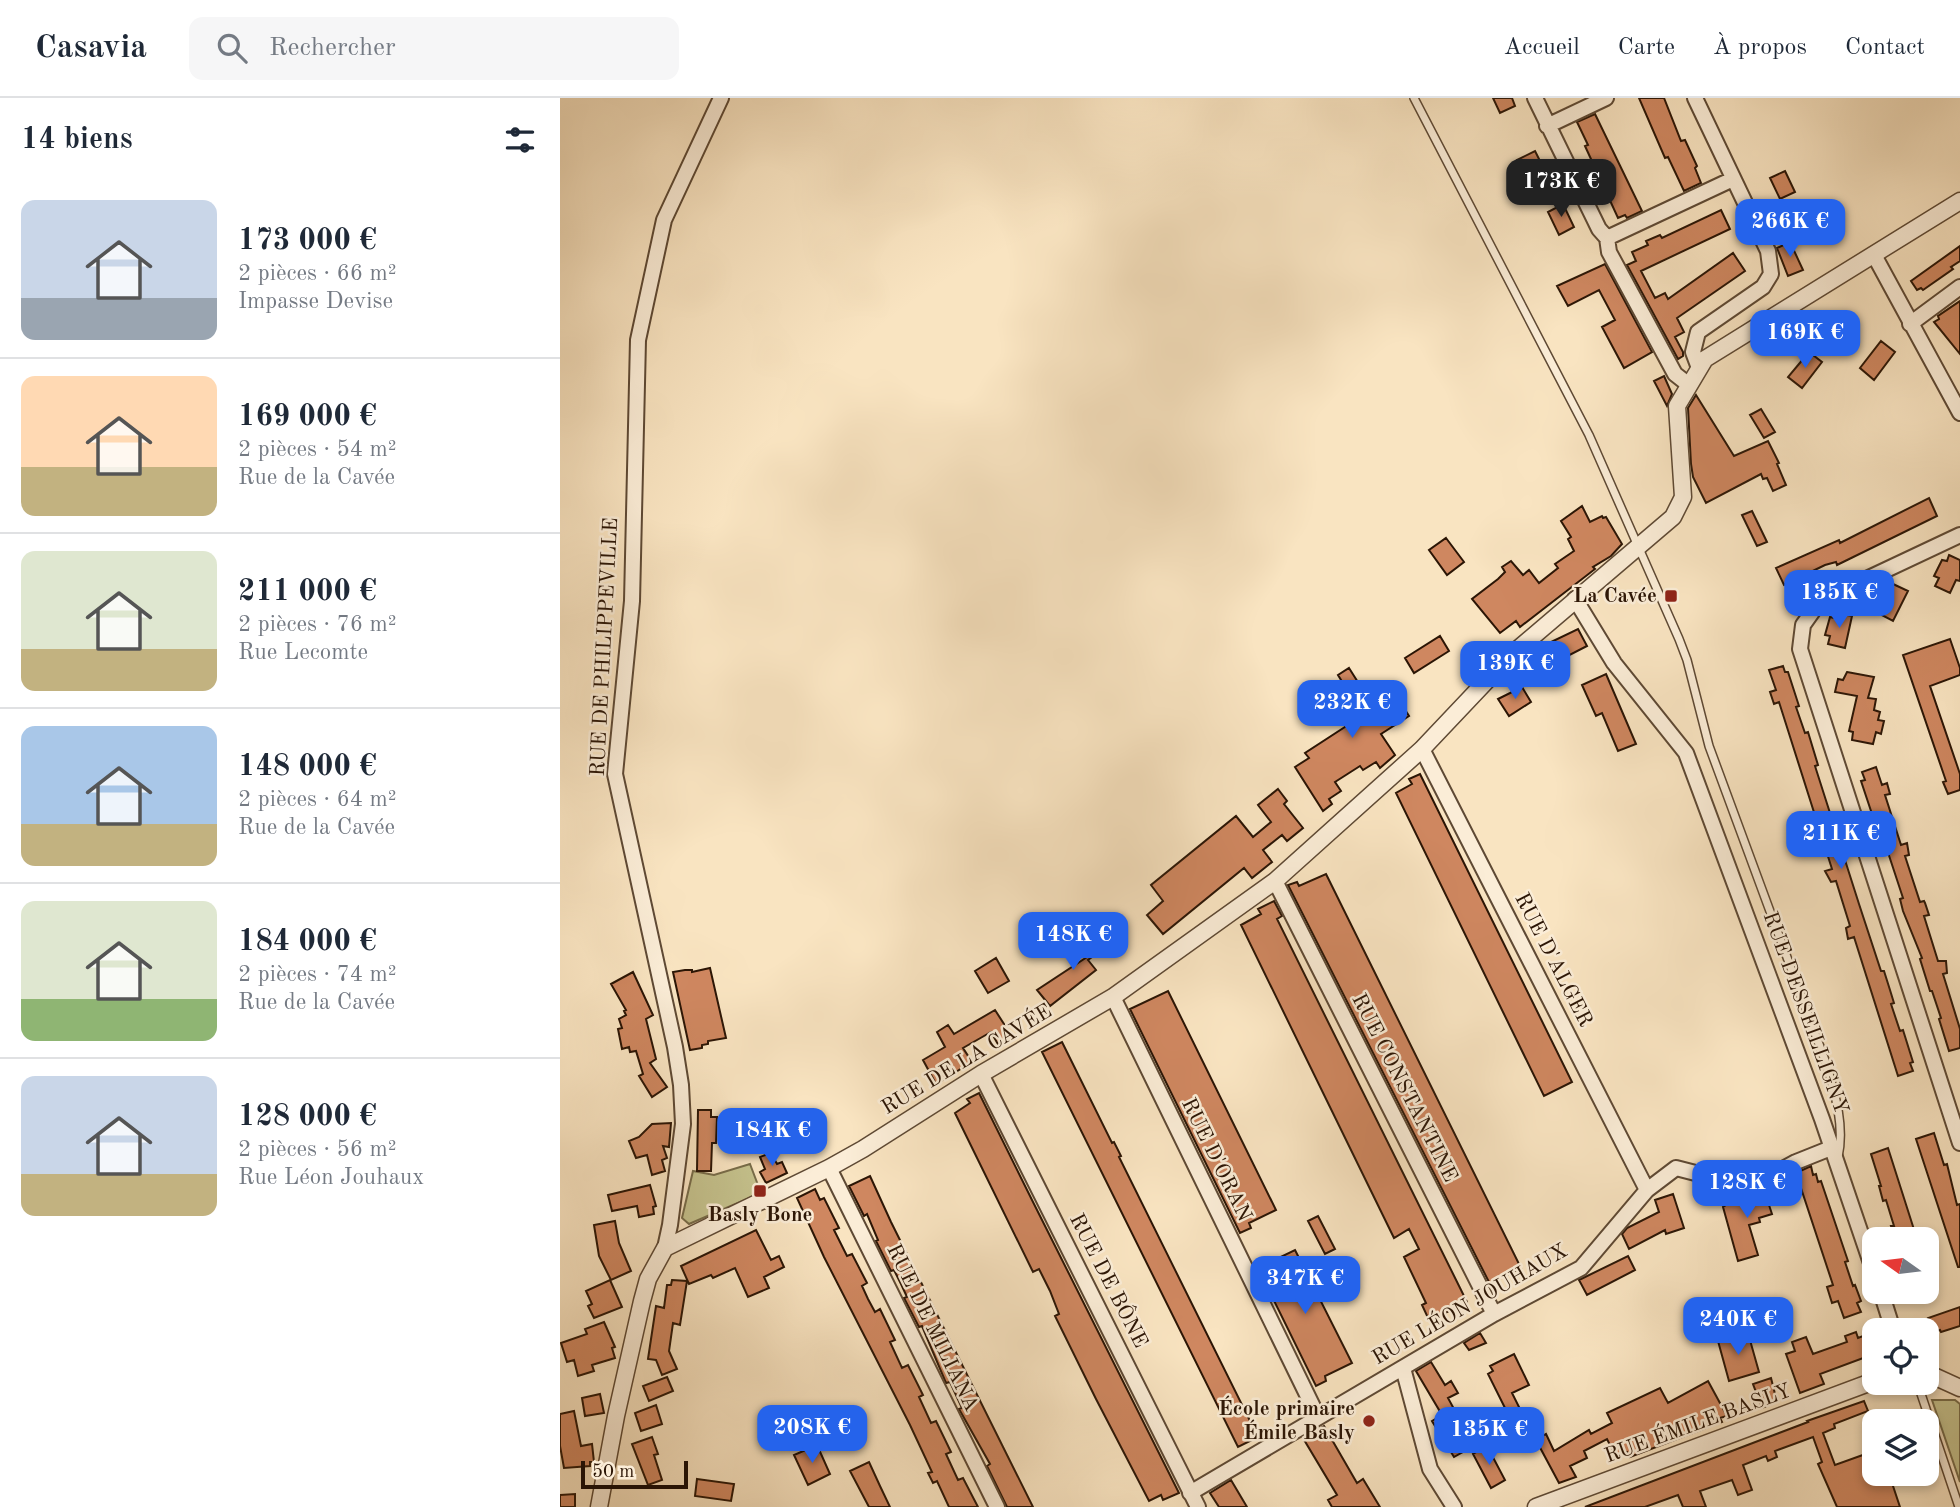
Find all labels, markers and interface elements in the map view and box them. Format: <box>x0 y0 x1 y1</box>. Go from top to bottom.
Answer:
search box <box>189 17 679 80</box>
icon: search <box>213 29 251 67</box>
text: Casavia <box>35 32 147 65</box>
text: Rechercher <box>269 35 396 61</box>
text: Accueil <box>1504 36 1580 60</box>
text: Carte <box>1618 36 1675 60</box>
text: À propos <box>1713 36 1807 60</box>
text: Contact <box>1845 36 1925 60</box>
icon: filters <box>501 121 539 159</box>
text: 14 biens <box>21 125 133 155</box>
pin: 173K € <box>1504 159 1618 219</box>
text: 173K € <box>1522 170 1600 193</box>
pin: 266K € <box>1733 200 1847 259</box>
text: 266K € <box>1751 210 1829 233</box>
text: 173 000 € <box>238 226 377 256</box>
icon: home <box>77 228 161 312</box>
text: 2 pièces · 66 m² <box>238 262 397 285</box>
text: Impasse Devise <box>238 290 393 313</box>
pin: 169K € <box>1748 310 1862 370</box>
text: 169K € <box>1766 321 1844 344</box>
text: 169 000 € <box>238 402 377 432</box>
icon: home <box>77 404 161 488</box>
text: 2 pièces · 54 m² <box>238 438 397 461</box>
text: Rue de la Cavée <box>238 466 395 489</box>
street label: RUE DE PHILIPPEVILLE <box>588 517 622 777</box>
pin: 135K € <box>1782 570 1896 630</box>
text: 211 000 € <box>238 577 377 607</box>
icon: home <box>77 579 161 663</box>
text: 135K € <box>1800 581 1878 604</box>
place label: La Cavée <box>1573 586 1657 607</box>
marker: La Cavée <box>1663 588 1679 604</box>
text: 2 pièces · 76 m² <box>238 613 397 636</box>
text: Rue Lecomte <box>238 641 368 664</box>
pin: 139K € <box>1458 642 1572 701</box>
text: 139K € <box>1476 652 1554 675</box>
pin: 232K € <box>1295 680 1409 740</box>
text: 232K € <box>1313 691 1391 714</box>
text: 148 000 € <box>238 752 377 782</box>
icon: home <box>77 754 161 838</box>
text: 2 pièces · 64 m² <box>238 788 397 811</box>
pin: 211K € <box>1784 812 1898 871</box>
text: Rue de la Cavée <box>238 816 395 839</box>
text: 211K € <box>1802 822 1880 845</box>
street label: RUE D'ALGER <box>1510 890 1596 1030</box>
street label: RUE DESSEILLIGNY <box>1759 909 1851 1117</box>
pin: 148K € <box>1016 912 1130 972</box>
text: 148K € <box>1034 923 1112 946</box>
text: 184 000 € <box>238 927 377 957</box>
icon: home <box>77 929 161 1013</box>
text: 2 pièces · 74 m² <box>238 963 397 986</box>
street label: RUE CONSTANTINE <box>1347 990 1461 1186</box>
text: Rue de la Cavée <box>238 991 395 1014</box>
street label: RUE DE LA CAVÉE <box>876 997 1056 1119</box>
street label: RUE D'ORAN <box>1177 1095 1255 1225</box>
text: 128 000 € <box>238 1102 377 1132</box>
icon: home <box>77 1104 161 1188</box>
pin: 184K € <box>715 1108 829 1168</box>
text: 184K € <box>733 1119 811 1142</box>
text: 2 pièces · 56 m² <box>238 1138 397 1161</box>
pin: 128K € <box>1690 1160 1804 1220</box>
text: Rue Léon Jouhaux <box>238 1166 424 1189</box>
text: 128K € <box>1708 1171 1786 1194</box>
marker: Basly Bone <box>752 1183 768 1199</box>
place label: Basly Bone <box>707 1205 813 1226</box>
street label: RUE DE BÔNE <box>1065 1209 1154 1352</box>
north arrow <box>1862 1227 1939 1304</box>
map controls <box>1862 1227 1939 1486</box>
street label: RUE LÉON JOUHAUX <box>1367 1237 1571 1369</box>
street label: RUE DE MILIANA <box>882 1241 982 1415</box>
pin: 347K € <box>1248 1256 1362 1316</box>
text: 347K € <box>1266 1267 1344 1290</box>
pin: 240K € <box>1681 1298 1795 1357</box>
text: 240K € <box>1699 1308 1777 1331</box>
button: locate <box>1862 1318 1939 1395</box>
street label: RUE ÉMILE BASLY <box>1601 1377 1794 1468</box>
place label: École primaire Émile Basly <box>1218 1395 1355 1444</box>
pin: 208K € <box>755 1406 869 1465</box>
pin: 135K € <box>1432 1408 1546 1467</box>
button: layers <box>1862 1409 1939 1486</box>
marker: École primaire Émile Basly <box>1361 1413 1377 1429</box>
text: 208K € <box>773 1416 851 1439</box>
text: 135K € <box>1450 1418 1528 1441</box>
scale bar <box>581 1458 688 1490</box>
text: 50 m <box>592 1463 634 1482</box>

